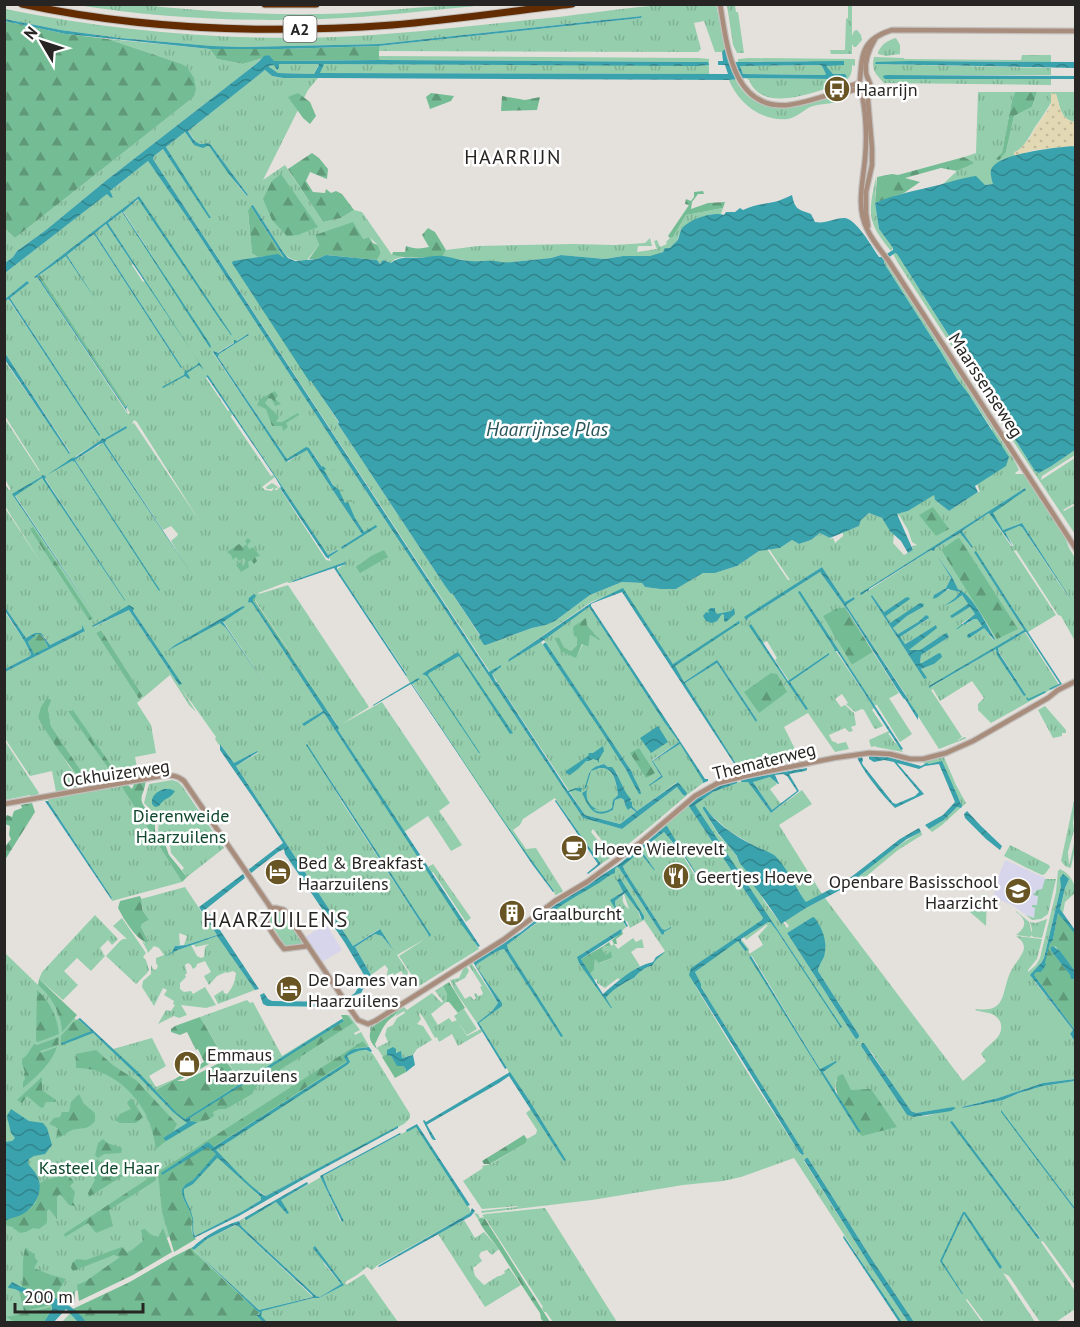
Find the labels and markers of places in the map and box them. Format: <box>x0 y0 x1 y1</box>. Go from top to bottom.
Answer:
bus stop icon: Haarrijn <box>822 74 852 104</box>
place label: Haarrijn <box>856 78 918 101</box>
cafe icon: Hoeve Wielrevelt <box>559 833 589 863</box>
place label: Hoeve Wielrevelt <box>594 837 725 860</box>
place label: Bed & Breakfast Haarzuilens <box>298 851 423 895</box>
hotel icon: Bed & Breakfast Haarzuilens <box>263 857 293 887</box>
restaurant icon: Geertjes Hoeve <box>661 861 691 891</box>
place label: Geertjes Hoeve <box>696 865 812 888</box>
place label: Openbare Basisschool Haarzicht <box>829 870 999 914</box>
school or university icon: Openbare Basisschool Haarzicht <box>1003 876 1033 906</box>
building icon: Graalburcht <box>497 898 527 928</box>
place label: Graalburcht <box>532 902 622 925</box>
place label: De Dames van Haarzuilens <box>308 968 418 1012</box>
hotel icon: De Dames van Haarzuilens <box>274 974 304 1004</box>
place label: Emmaus Haarzuilens <box>207 1043 297 1087</box>
shop icon: Emmaus Haarzuilens <box>172 1049 202 1079</box>

